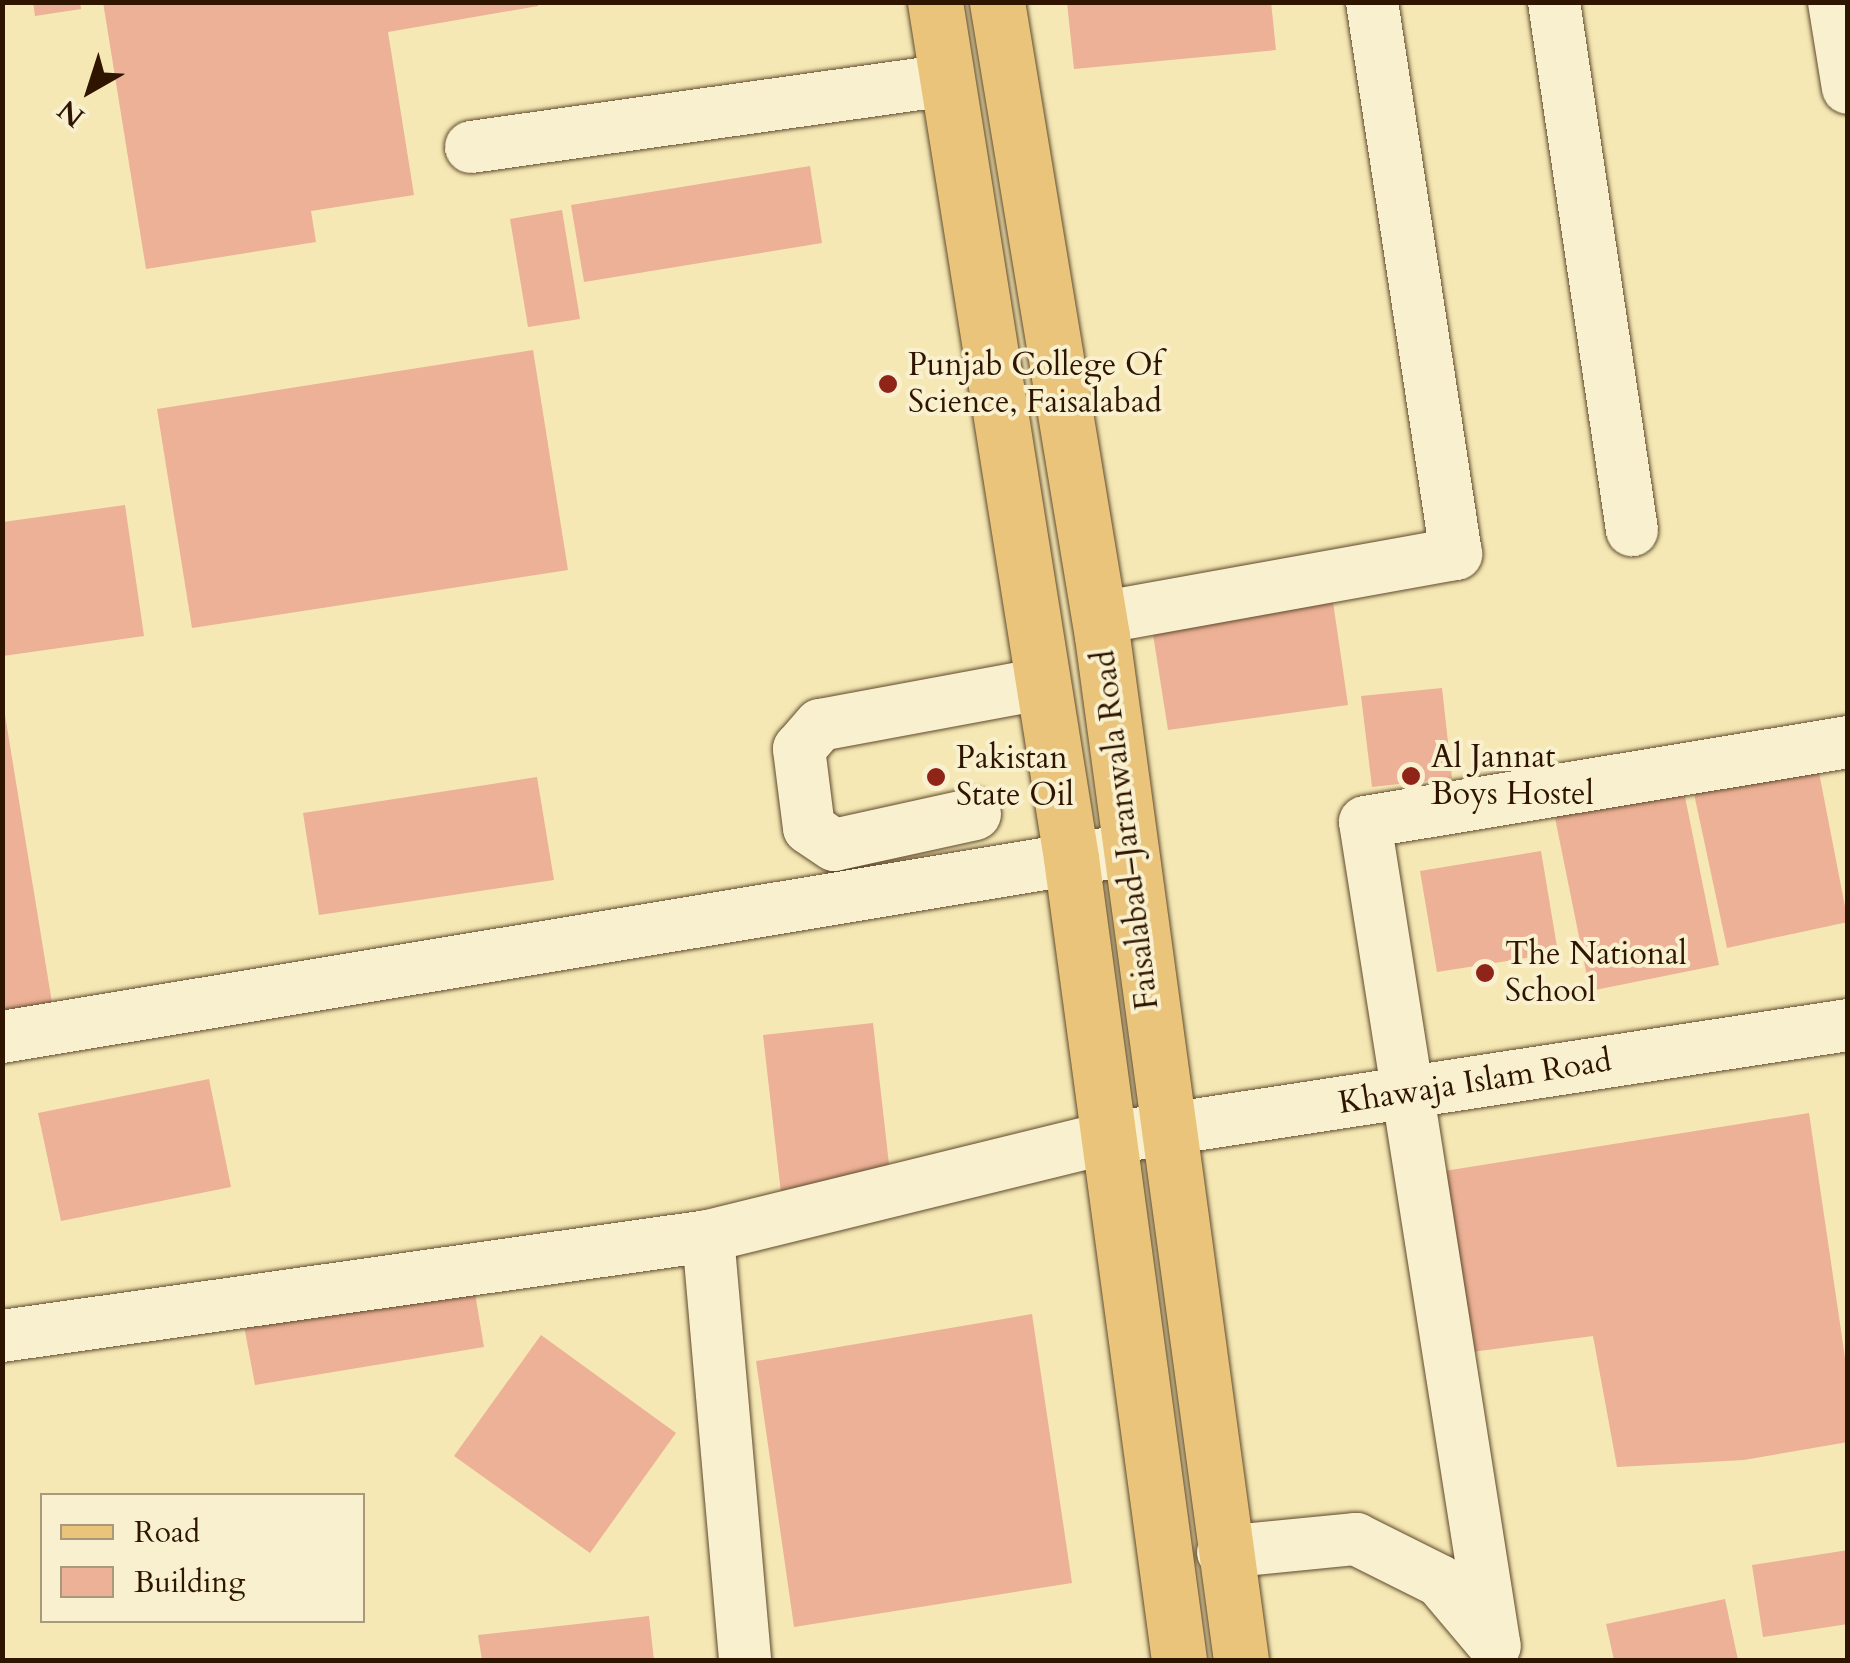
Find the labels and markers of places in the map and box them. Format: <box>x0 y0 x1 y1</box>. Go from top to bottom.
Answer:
place label: Punjab College Of Science, Faisalabad <box>908 347 1162 422</box>
marker: Punjab College Of Science, Faisalabad <box>877 373 899 395</box>
place label: Al Jannat Boys Hostel <box>1431 739 1594 814</box>
place label: Pakistan State Oil <box>956 740 1074 815</box>
marker: Al Jannat Boys Hostel <box>1400 765 1422 787</box>
marker: Pakistan State Oil <box>925 766 947 788</box>
place label: The National School <box>1505 936 1687 1011</box>
marker: The National School <box>1474 962 1496 984</box>

